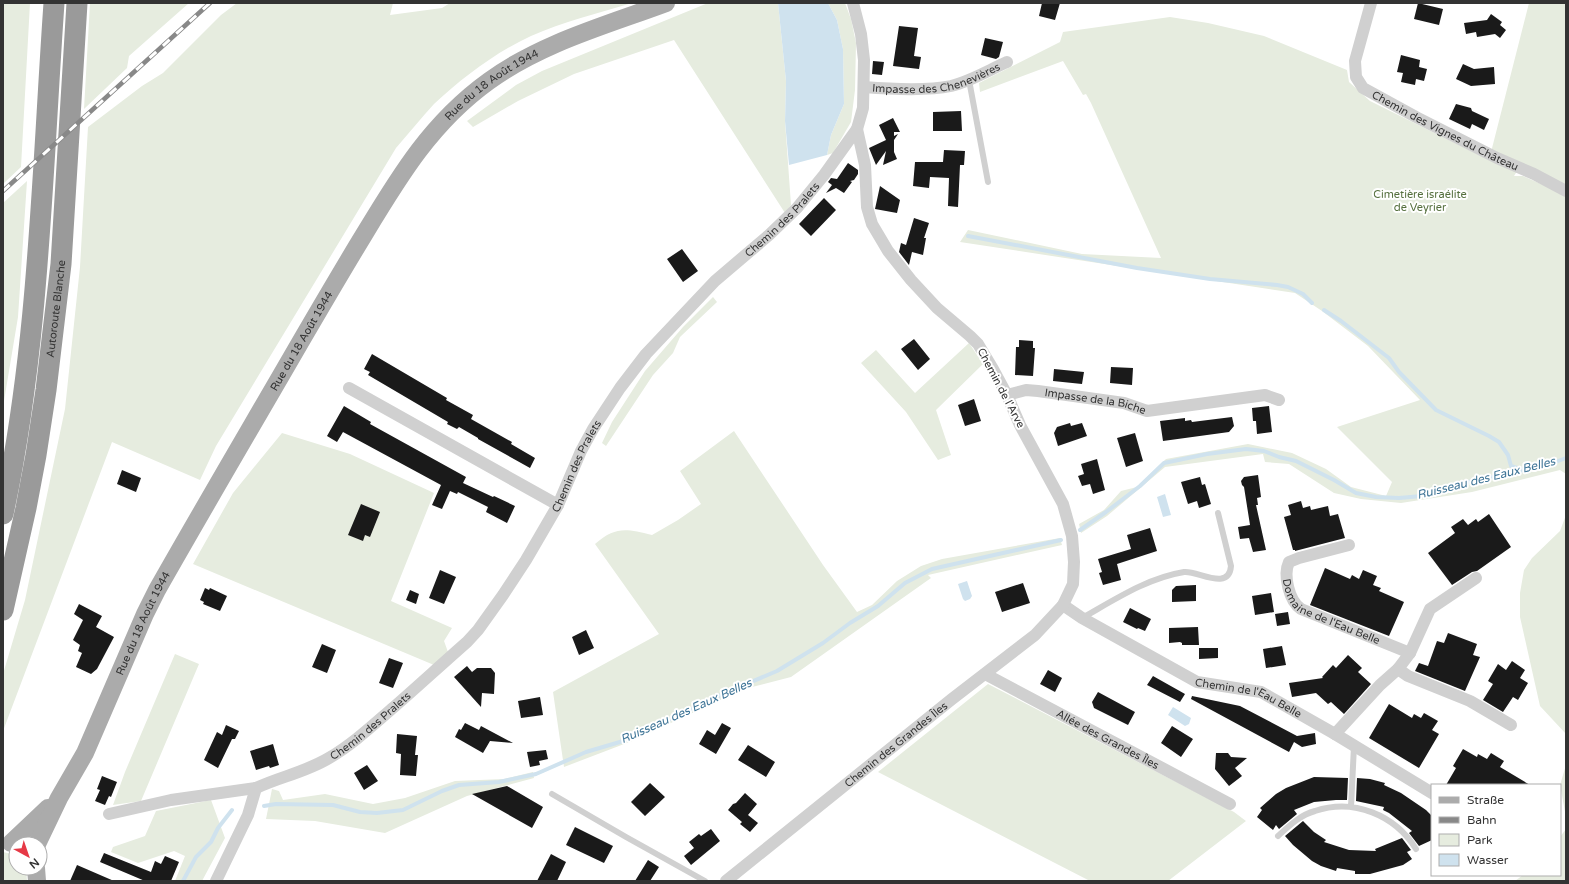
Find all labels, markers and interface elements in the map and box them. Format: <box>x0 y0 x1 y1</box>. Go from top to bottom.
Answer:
street label: Rue du 18 Août 1944 <box>442 46 541 123</box>
street label: Impasse des Chenevières <box>872 60 1002 96</box>
street label: Chemin des Vignes du Château <box>1370 88 1521 173</box>
street label: Chemin des Pralets <box>742 179 822 259</box>
park label: Cimetière israélite de Veyrier <box>1373 188 1467 214</box>
street label: Autoroute Blanche <box>43 260 68 358</box>
street label: Rue du 18 Août 1944 <box>267 289 335 393</box>
street label: Chemin de l'Arve <box>974 346 1028 430</box>
street label: Impasse de la Biche <box>1044 386 1148 417</box>
street label: Chemin des Pralets <box>549 417 604 514</box>
water label: Ruisseau des Eaux Belles <box>1415 454 1558 502</box>
street label: Rue du 18 Août 1944 <box>113 569 173 677</box>
street label: Domaine de l'Eau Belle <box>1280 578 1382 647</box>
water label: Ruisseau des Eaux Belles <box>618 675 755 746</box>
street label: Chemin de l'Eau Belle <box>1194 675 1304 720</box>
street label: Chemin des Pralets <box>327 689 413 762</box>
street label: Chemin des Grandes Îles <box>842 699 950 790</box>
street label: Allée des Grandes Îles <box>1054 707 1161 772</box>
legend <box>1431 784 1561 876</box>
text: Straße <box>1467 793 1504 807</box>
text: Bahn <box>1467 813 1497 827</box>
text: Park <box>1467 833 1493 847</box>
north arrow <box>8 836 48 876</box>
text: Wasser <box>1467 853 1509 867</box>
text: N <box>27 855 42 871</box>

